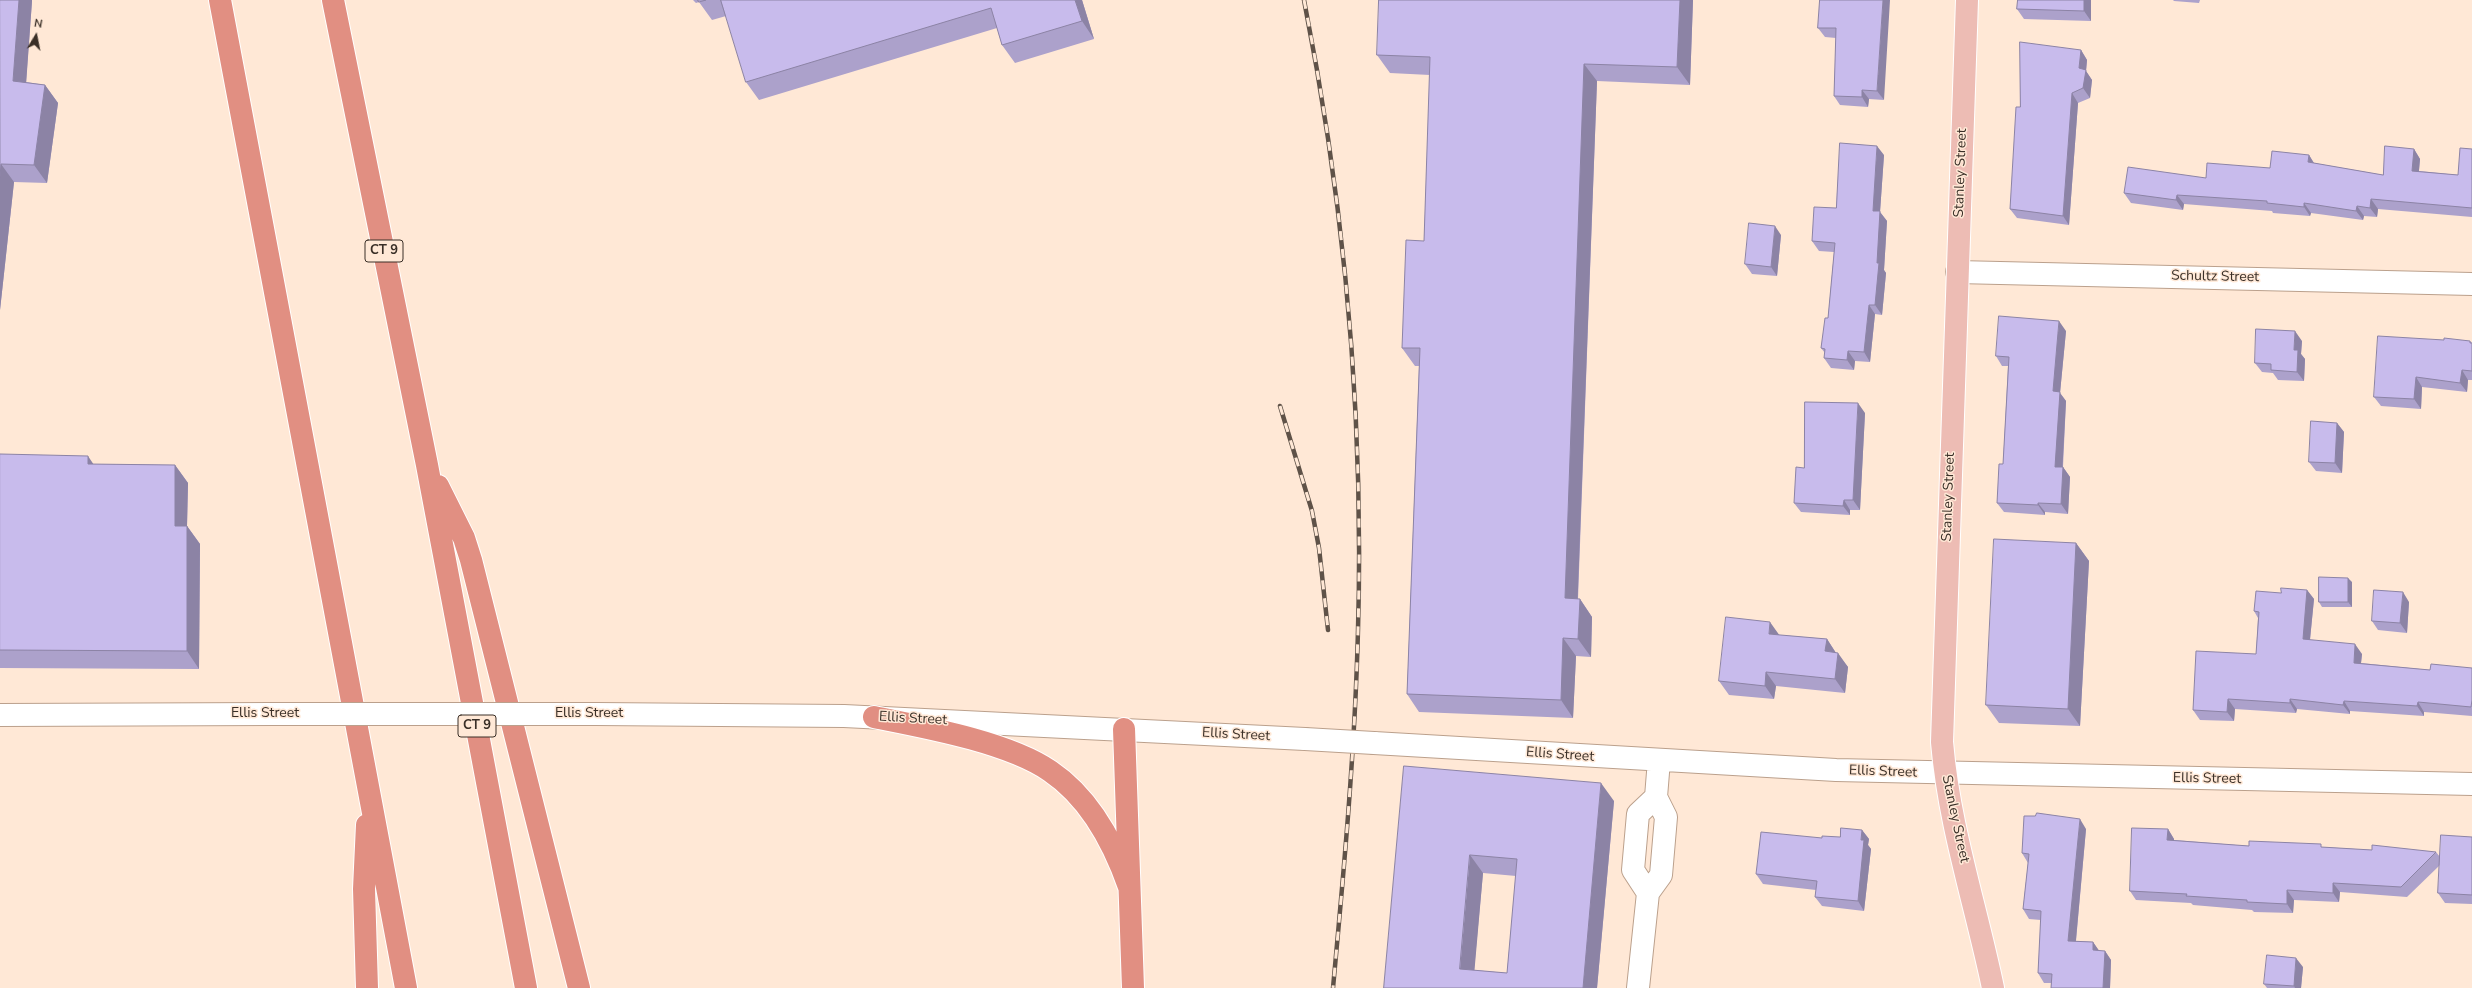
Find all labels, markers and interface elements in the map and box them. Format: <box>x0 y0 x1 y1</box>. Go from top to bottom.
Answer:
north arrow <box>16 16 56 56</box>
text: N <box>33 16 44 32</box>
street label: Stanley Street <box>1951 128 1971 218</box>
road number: CT 9 <box>365 240 403 262</box>
street label: Schultz Street <box>2171 268 2259 286</box>
street label: Stanley Street <box>1939 452 1959 542</box>
street label: Ellis Street <box>231 706 299 722</box>
street label: Ellis Street <box>555 706 623 722</box>
street label: Ellis Street <box>878 709 948 729</box>
road number: CT 9 <box>458 715 496 737</box>
street label: Ellis Street <box>1201 725 1271 745</box>
street label: Ellis Street <box>1525 744 1595 766</box>
street label: Ellis Street <box>1849 762 1917 782</box>
street label: Ellis Street <box>2173 770 2241 788</box>
street label: Stanley Street <box>1938 774 1972 864</box>

